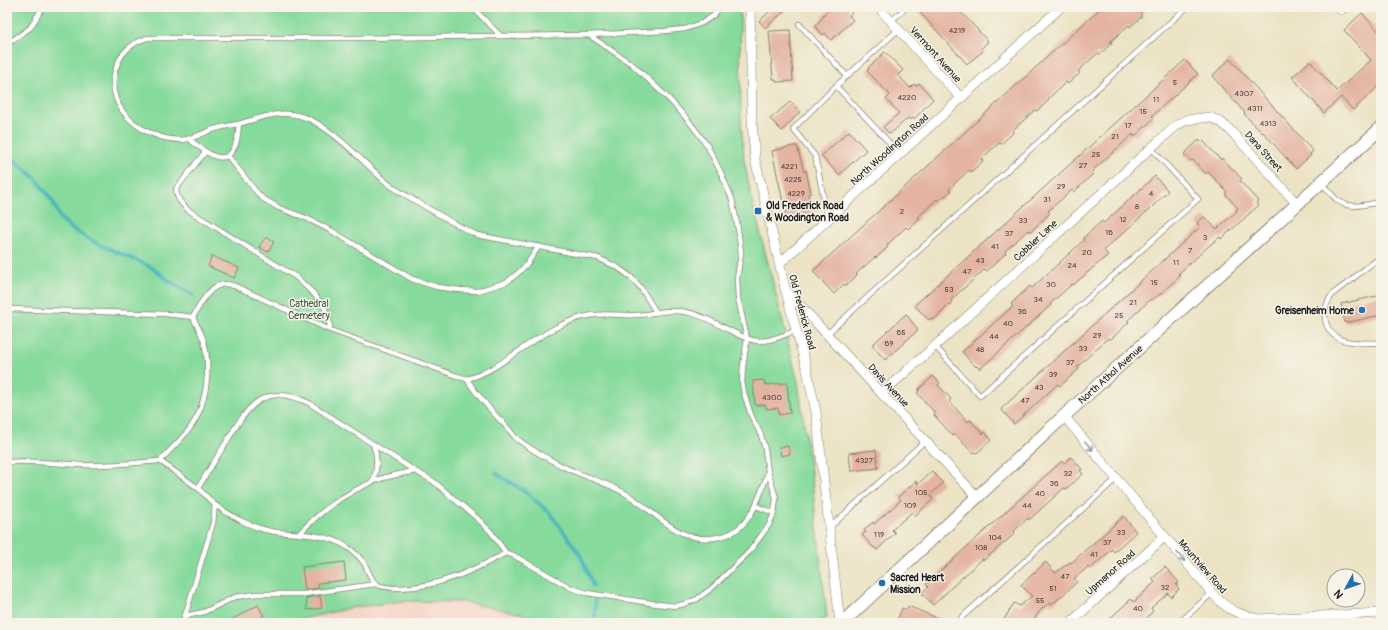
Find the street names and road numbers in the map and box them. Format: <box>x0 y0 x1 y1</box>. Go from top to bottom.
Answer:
street label: Vermont Avenue <box>907 24 964 85</box>
street label: North Woodington Road <box>848 111 931 188</box>
street label: Dana Street <box>1242 129 1285 175</box>
street label: Cobbler Lane <box>1011 218 1060 264</box>
street label: Old Frederick Road <box>786 273 818 351</box>
street label: North Athol Avenue <box>1076 343 1145 407</box>
street label: Davis Avenue <box>865 362 911 410</box>
street label: Mountview Road <box>1175 537 1229 596</box>
street label: Upmanor Road <box>1084 547 1138 598</box>

